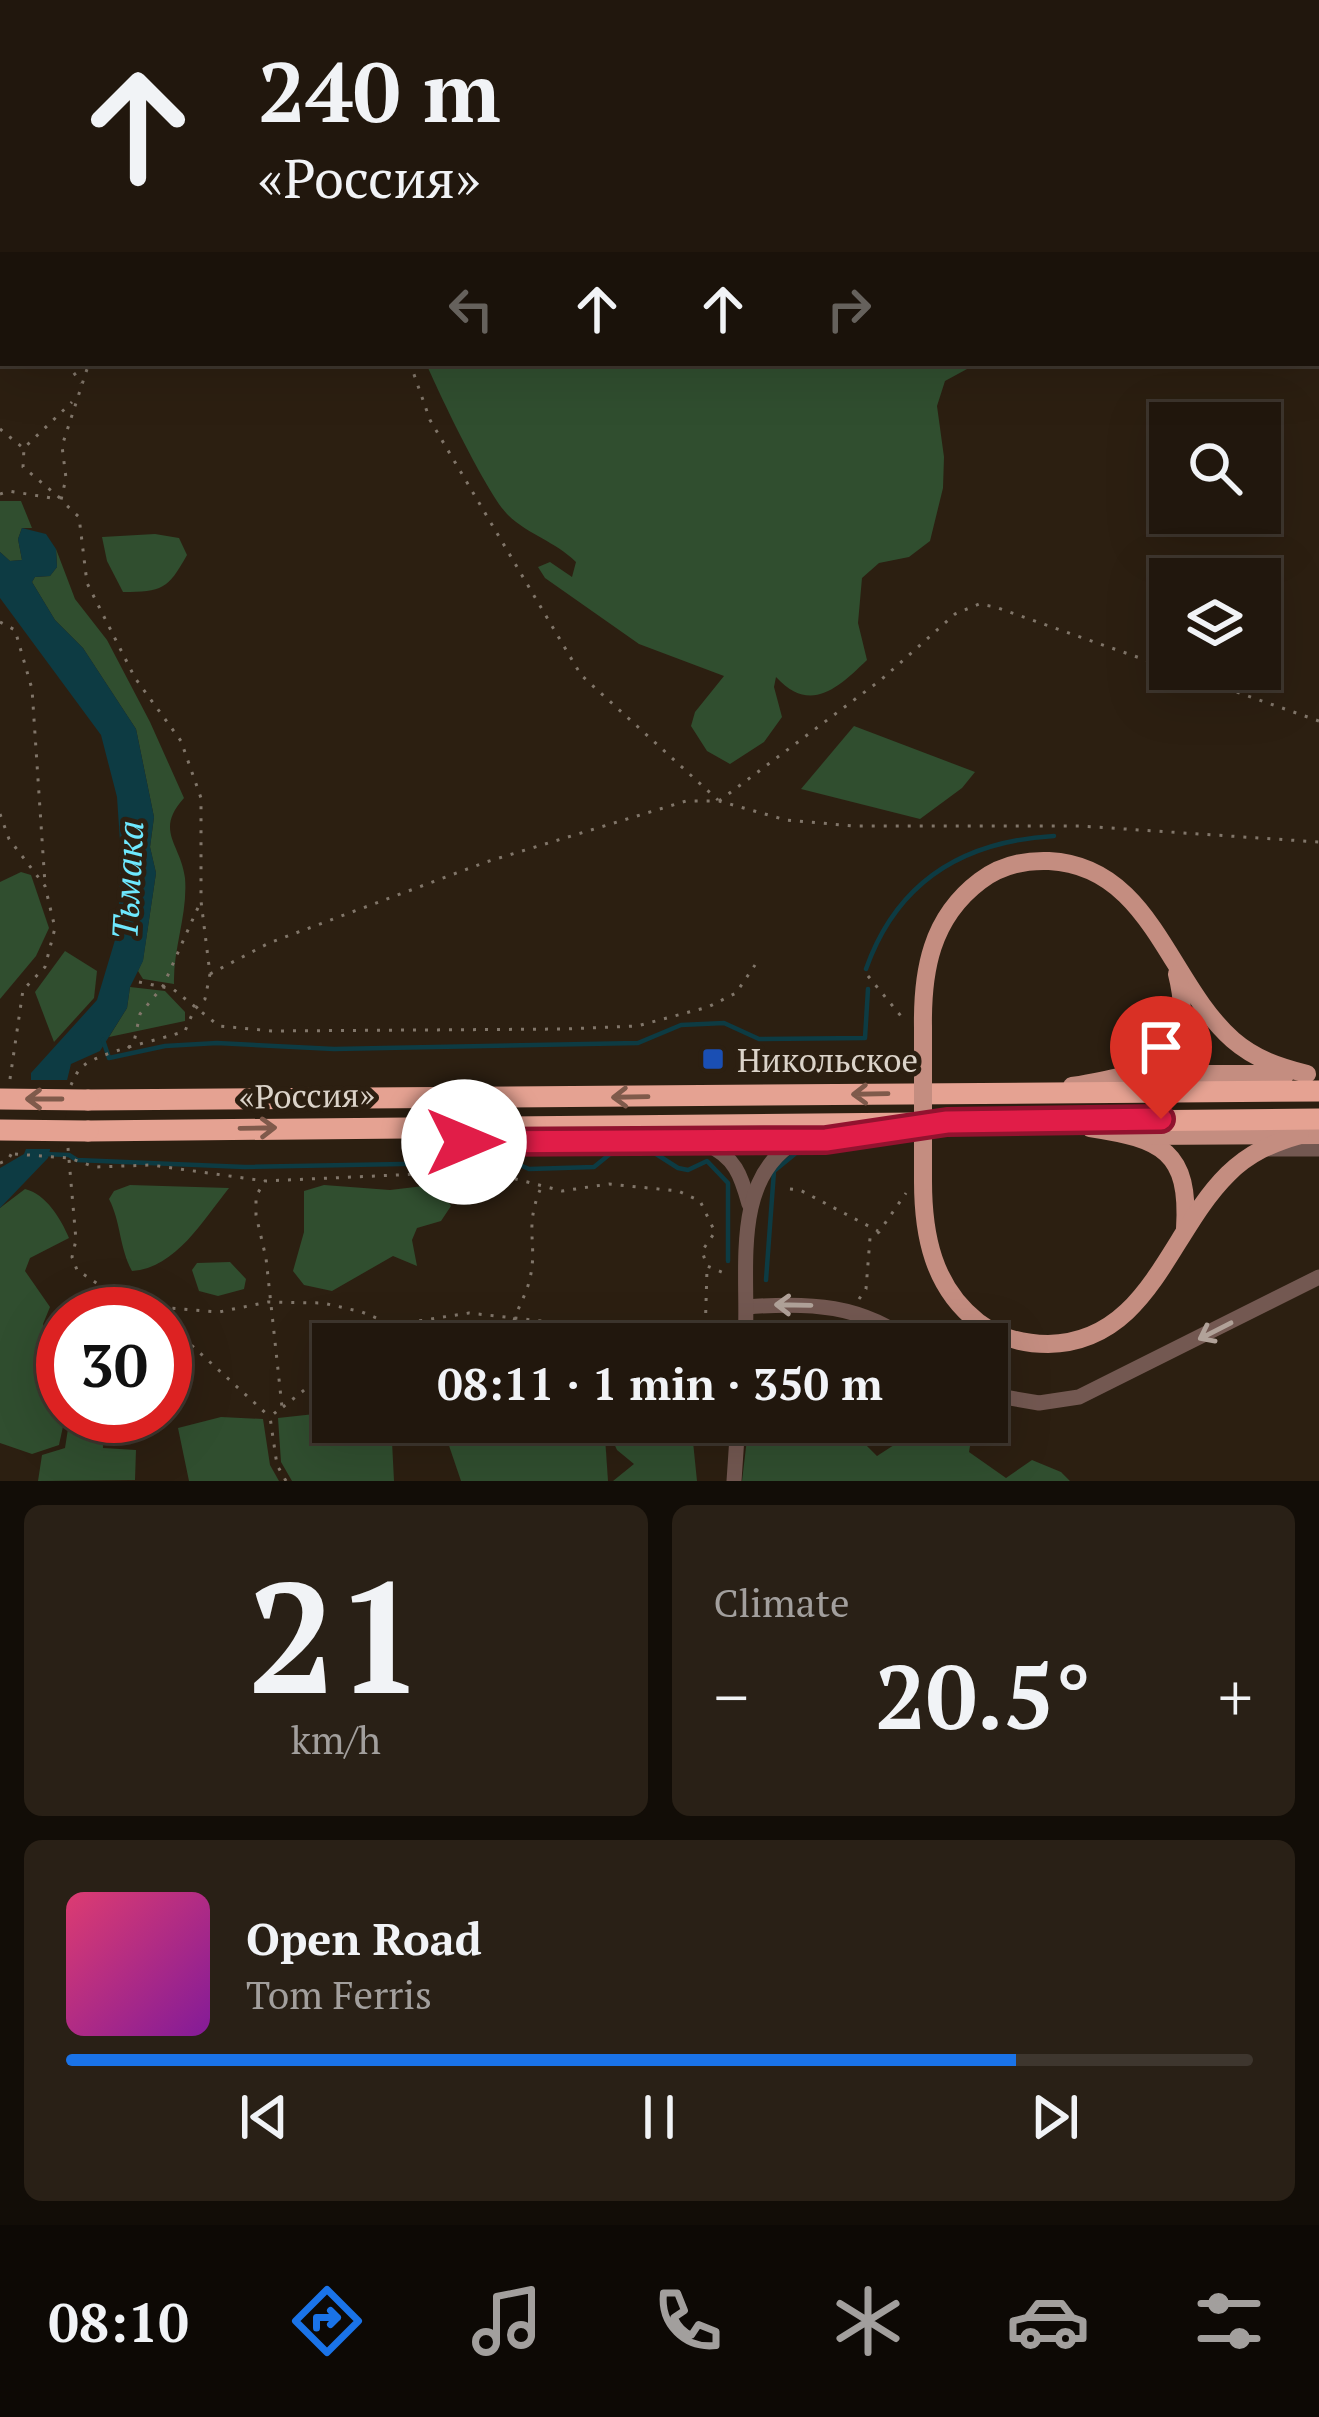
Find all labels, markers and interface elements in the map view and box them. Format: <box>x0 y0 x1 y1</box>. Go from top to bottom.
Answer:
text: 240 m <box>258 35 501 146</box>
icon: ahead <box>60 48 216 204</box>
text: «Россия» <box>258 142 480 213</box>
icon: left <box>438 276 504 342</box>
icon: ahead <box>564 276 630 342</box>
icon: ahead <box>690 276 756 342</box>
icon: right <box>816 276 882 342</box>
map controls <box>1149 402 1281 690</box>
button: search <box>1149 402 1281 534</box>
button: layers <box>1149 558 1281 690</box>
water label: Тьмака <box>100 819 154 941</box>
pin <box>1110 996 1212 1119</box>
icon: arrive <box>1128 1014 1194 1080</box>
place label: Никольское <box>737 1038 918 1081</box>
marker: Никольское <box>700 1046 726 1072</box>
street label: «Россия» <box>239 1072 375 1118</box>
position arrow <box>401 1079 527 1205</box>
one-way arrow <box>851 1083 890 1105</box>
one-way arrow <box>611 1086 650 1108</box>
one-way arrow <box>25 1088 64 1110</box>
one-way arrow <box>238 1117 277 1139</box>
speed limit sign: 30 <box>36 1287 192 1443</box>
one-way arrow <box>774 1294 813 1316</box>
one-way arrow <box>1199 1320 1234 1343</box>
text: 08:11 · 1 min · 350 m <box>437 1353 883 1413</box>
text: 21 <box>248 1531 424 1738</box>
text: Climate <box>714 1576 850 1628</box>
text: 20.5° <box>875 1635 1091 1755</box>
text: − <box>714 1652 749 1740</box>
text: + <box>1218 1652 1253 1740</box>
text: km/h <box>291 1713 381 1765</box>
text: Open Road <box>246 1908 482 1968</box>
text: Tom Ferris <box>246 1968 432 2020</box>
icon: previous <box>231 2084 297 2150</box>
icon: pause <box>626 2084 692 2150</box>
icon: next <box>1022 2084 1088 2150</box>
icon: directions <box>285 2279 369 2363</box>
icon: music <box>465 2279 549 2363</box>
icon: phone <box>646 2279 730 2363</box>
icon: climate <box>826 2279 910 2363</box>
icon: car <box>1006 2279 1090 2363</box>
icon: filters <box>1187 2279 1271 2363</box>
text: 08:10 <box>48 2286 189 2357</box>

